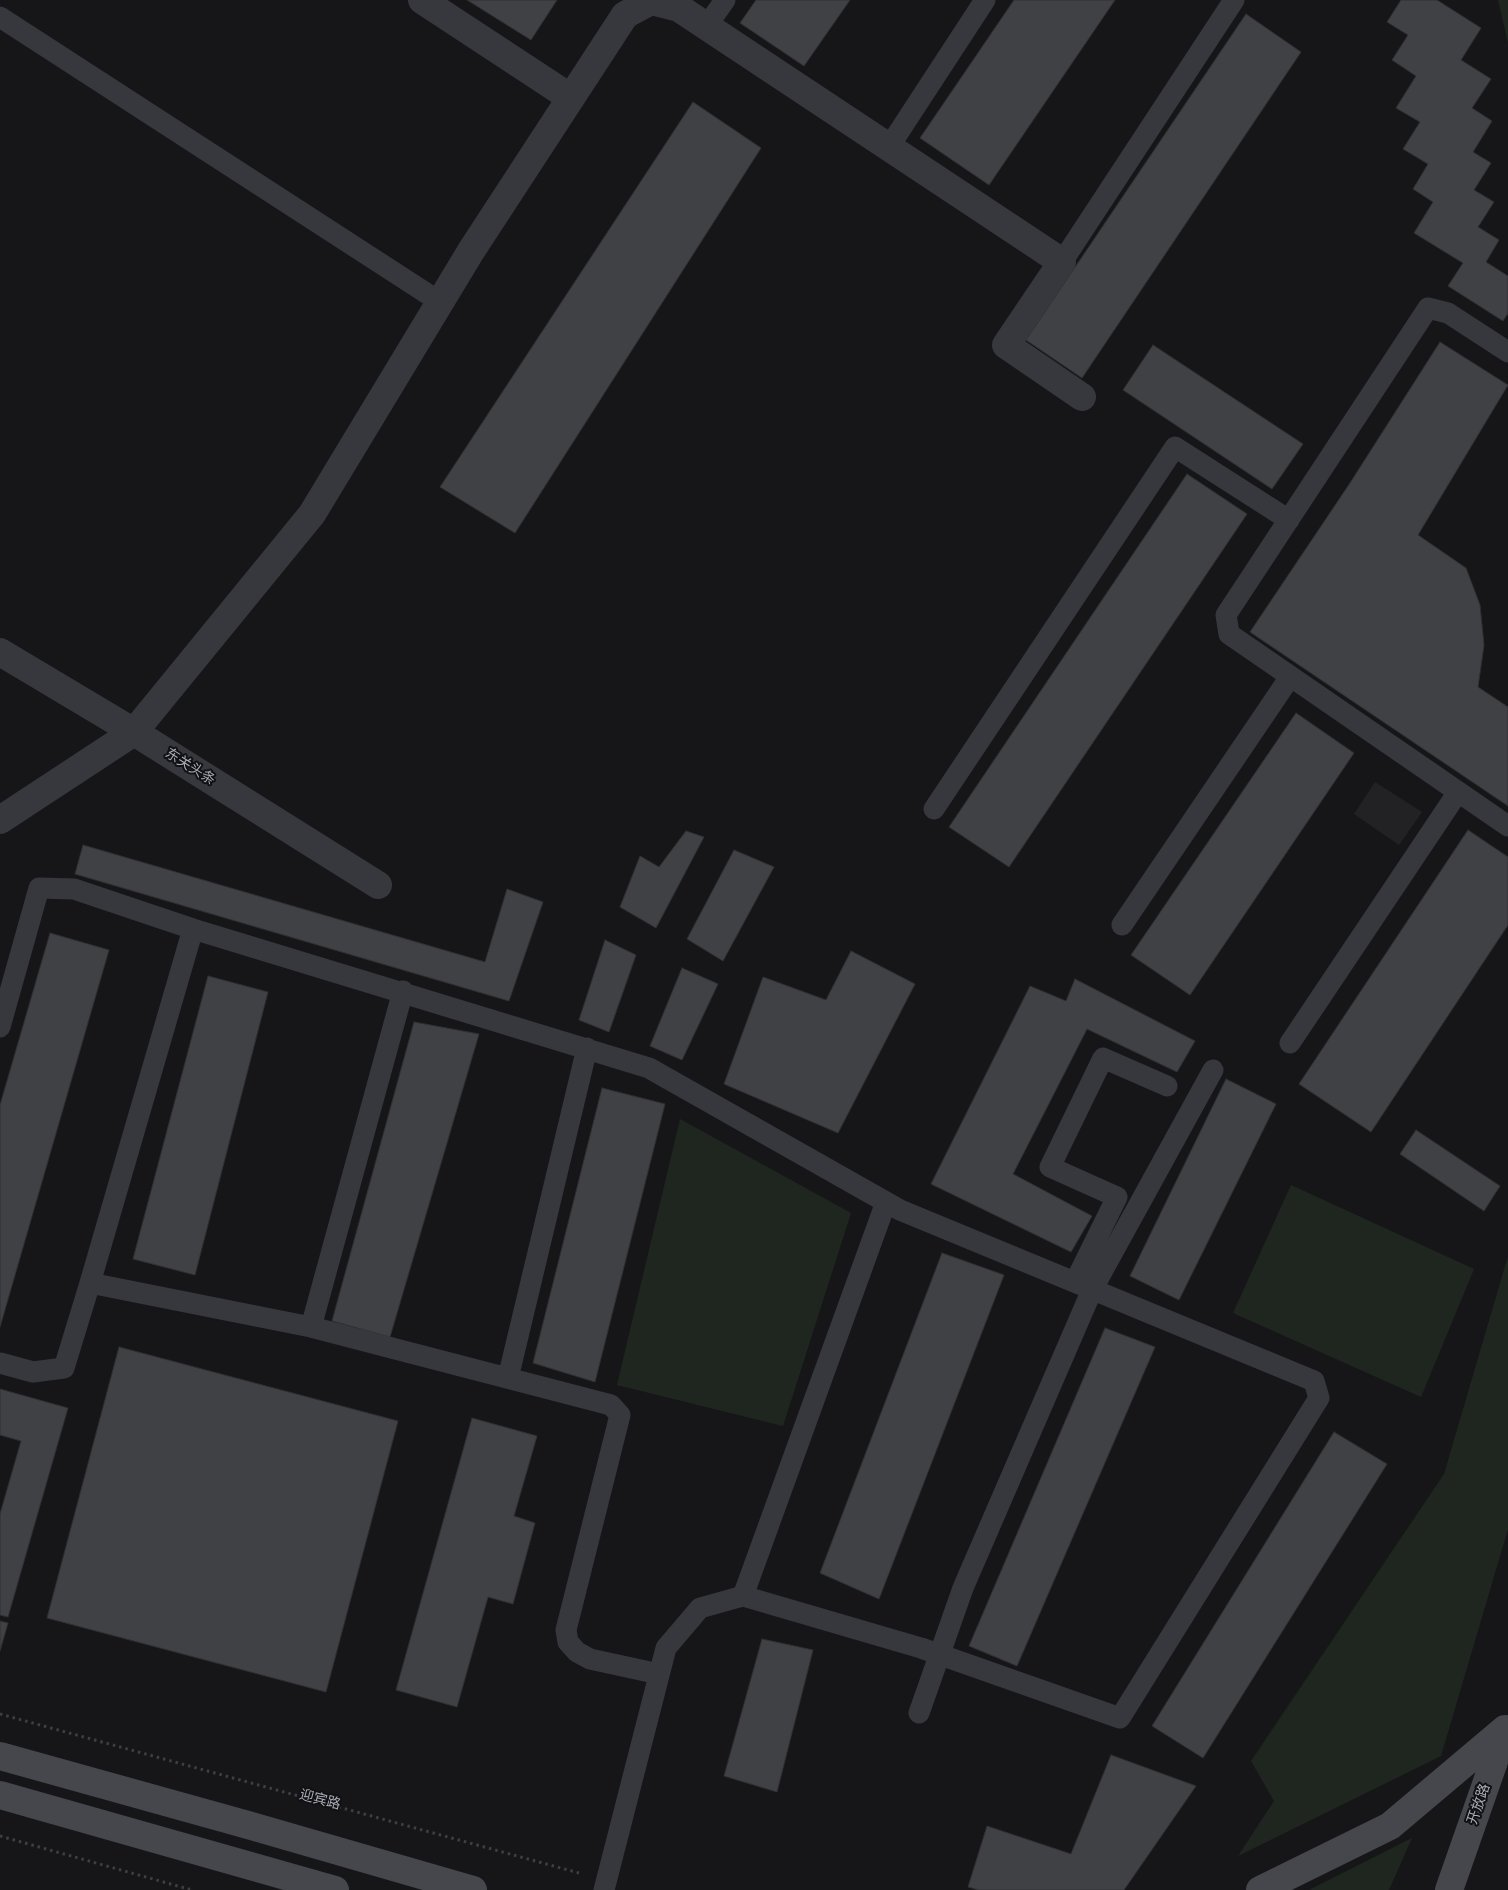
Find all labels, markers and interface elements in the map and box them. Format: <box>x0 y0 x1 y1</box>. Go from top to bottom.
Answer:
street label: 东关头条 <box>162 745 218 789</box>
street label: 开放路 <box>1464 1781 1494 1827</box>
street label: 迎宾路 <box>298 1786 342 1814</box>

